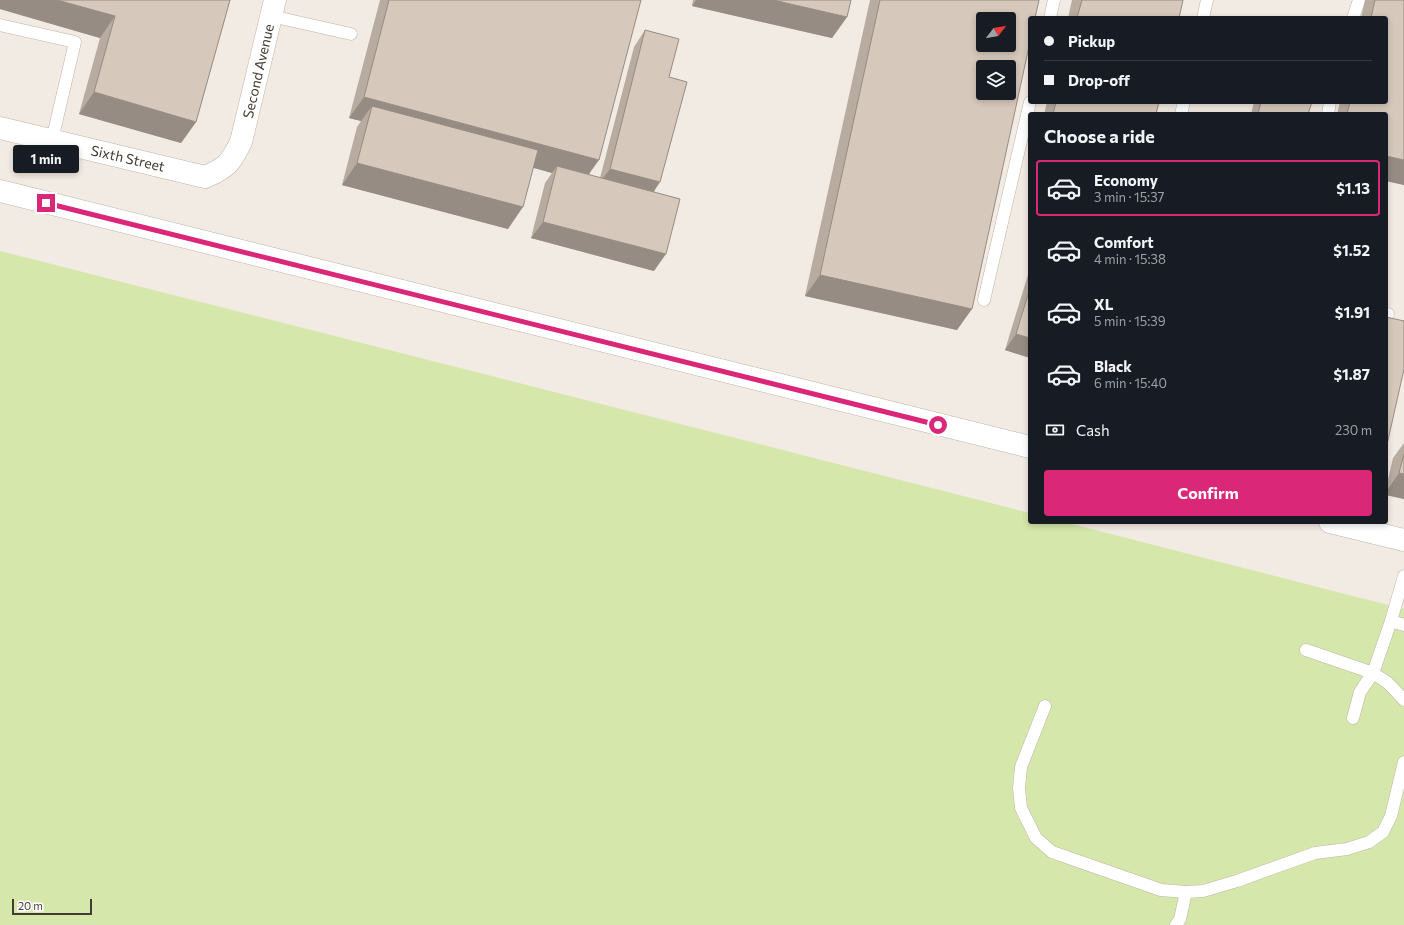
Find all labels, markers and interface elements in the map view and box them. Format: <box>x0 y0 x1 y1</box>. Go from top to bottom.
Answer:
north arrow <box>976 12 1016 52</box>
map controls <box>976 12 1016 100</box>
street label: Second Avenue <box>239 22 277 120</box>
text: Pickup <box>1068 32 1115 50</box>
button: layers <box>976 60 1016 100</box>
text: Drop-off <box>1068 71 1130 89</box>
text: Choose a ride <box>1044 125 1155 147</box>
street label: Sixth Street <box>89 141 167 175</box>
callout: 1 min <box>13 145 79 173</box>
text: 1 min <box>31 151 61 167</box>
icon: car <box>1046 170 1082 206</box>
text: Economy <box>1094 171 1158 189</box>
text: $1.13 <box>1336 179 1370 197</box>
text: 3 min · 15:37 <box>1094 189 1164 205</box>
route end <box>37 194 55 212</box>
icon: car <box>1046 232 1082 268</box>
text: Comfort <box>1094 233 1154 251</box>
text: $1.52 <box>1333 241 1370 259</box>
text: 4 min · 15:38 <box>1094 251 1166 267</box>
icon: car <box>1046 294 1082 330</box>
text: XL <box>1094 295 1113 313</box>
text: $1.91 <box>1335 303 1370 321</box>
text: 5 min · 15:39 <box>1094 313 1166 329</box>
icon: car <box>1046 356 1082 392</box>
text: Black <box>1094 357 1132 375</box>
text: $1.87 <box>1333 365 1370 383</box>
text: 6 min · 15:40 <box>1094 375 1167 391</box>
route start <box>929 416 947 434</box>
icon: cash <box>1044 419 1066 441</box>
text: Cash <box>1076 421 1110 439</box>
text: 230 m <box>1335 422 1372 438</box>
button: Confirm <box>1044 470 1372 516</box>
scale bar <box>12 897 92 916</box>
text: 20 m <box>18 899 43 912</box>

